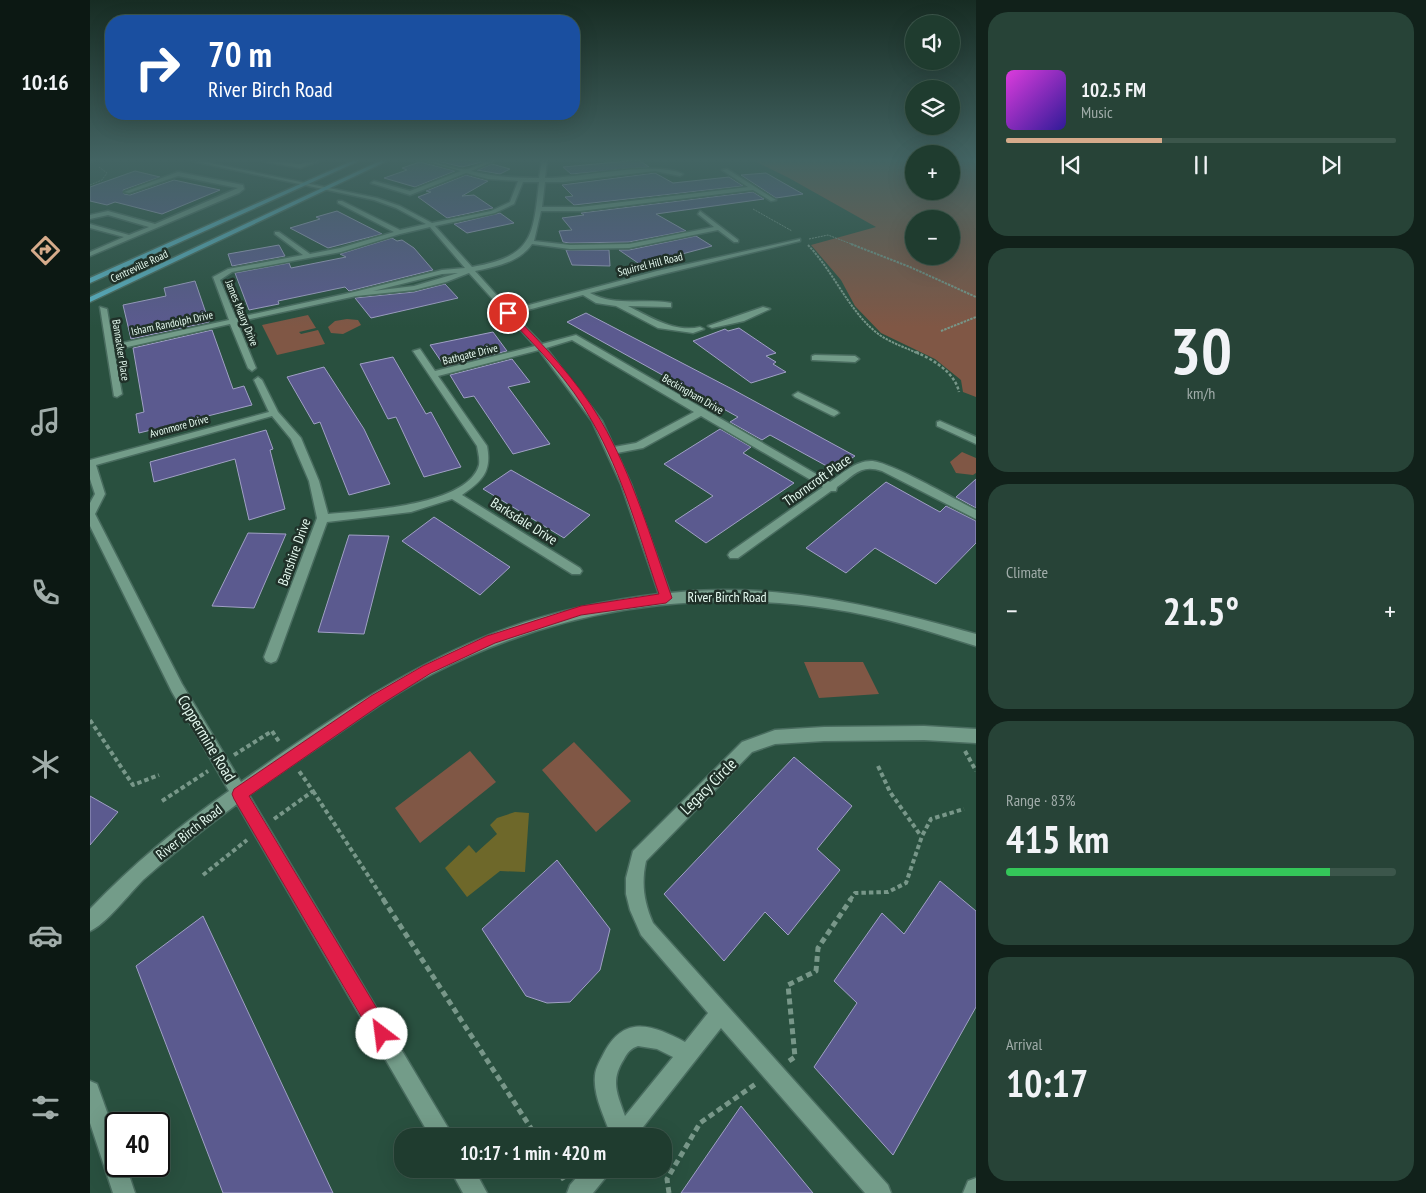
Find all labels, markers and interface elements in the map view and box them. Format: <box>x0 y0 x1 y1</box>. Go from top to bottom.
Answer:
map controls <box>905 15 960 265</box>
button: sound <box>905 15 960 70</box>
text: 70 m <box>208 31 272 77</box>
icon: right <box>125 35 190 100</box>
text: 10:16 <box>21 68 69 96</box>
text: River Birch Road <box>208 75 333 103</box>
text: 102.5 FM <box>1081 78 1146 102</box>
button: layers <box>905 80 960 135</box>
text: Music <box>1081 102 1113 122</box>
button: + <box>905 145 960 200</box>
icon: previous <box>1057 151 1085 179</box>
icon: pause <box>1187 151 1215 179</box>
icon: next <box>1317 151 1345 179</box>
button: − <box>905 210 960 265</box>
icon: directions <box>28 233 63 268</box>
street label: Centreville Road <box>108 246 170 285</box>
street label: Squirrel Hill Road <box>616 249 684 279</box>
street label: James Maury Drive <box>222 277 262 349</box>
pin <box>487 292 529 334</box>
icon: arrive <box>494 299 522 327</box>
street label: Isham Randolph Drive <box>130 307 215 339</box>
text: 30 <box>1170 308 1232 392</box>
street label: Bannacker Place <box>109 318 133 382</box>
street label: Bathgate Drive <box>441 340 499 368</box>
street label: Beckingham Drive <box>660 371 727 417</box>
text: km/h <box>1187 383 1215 403</box>
icon: music <box>28 404 63 439</box>
street label: Avonmore Drive <box>148 411 210 441</box>
street label: Thorncroft Place <box>779 450 855 510</box>
street label: Barksdale Drive <box>487 493 561 549</box>
street label: Banshire Drive <box>274 516 315 588</box>
text: Climate <box>1006 562 1048 582</box>
icon: phone <box>28 575 63 610</box>
text: 21.5° <box>1163 586 1239 635</box>
street label: River Birch Road <box>687 588 767 606</box>
text: − <box>1006 592 1018 629</box>
text: + <box>1384 592 1396 629</box>
street label: Coppermine Road <box>173 691 241 785</box>
icon: climate <box>28 747 63 782</box>
street label: Legacy Circle <box>676 754 740 818</box>
text: Range · 83% <box>1006 790 1075 810</box>
street label: River Birch Road <box>152 801 226 863</box>
text: 415 km <box>1006 814 1109 863</box>
icon: car <box>28 918 63 953</box>
position arrow <box>355 1007 407 1059</box>
text: Arrival <box>1006 1034 1042 1054</box>
text: 10:17 <box>1006 1058 1088 1107</box>
icon: filters <box>28 1090 63 1125</box>
speed limit sign: 40 <box>105 1112 170 1177</box>
text: 10:17 · 1 min · 420 m <box>460 1141 606 1165</box>

